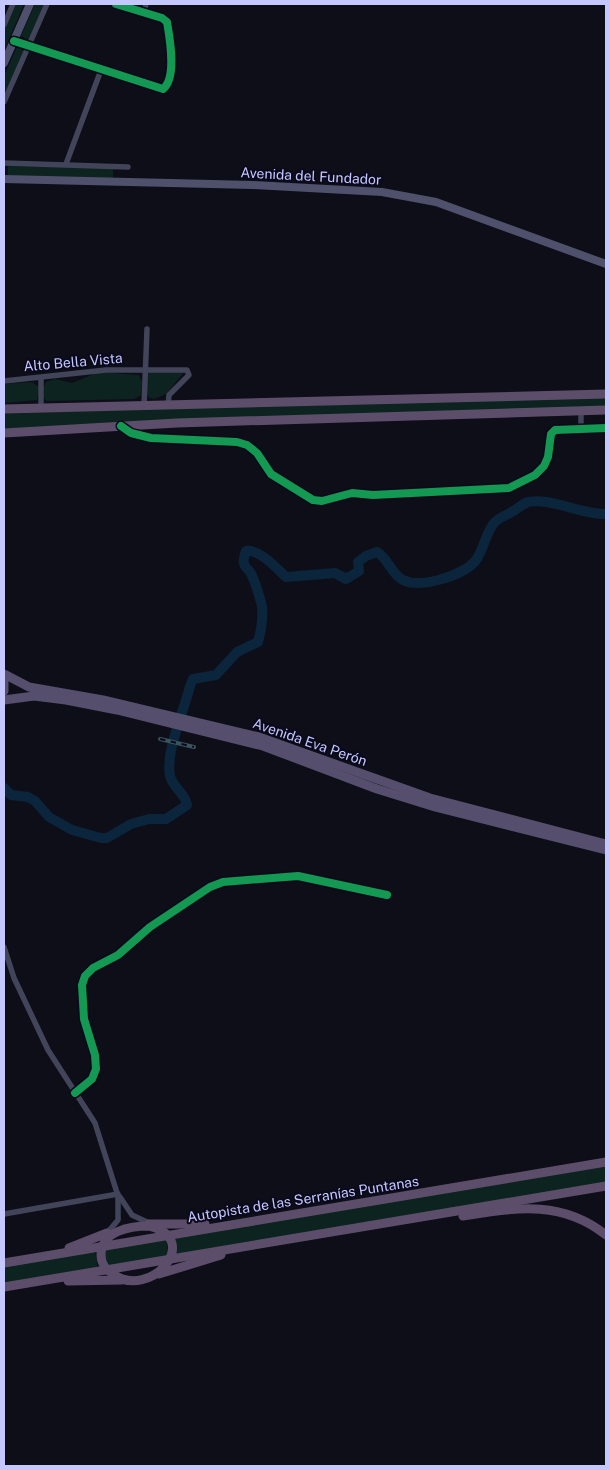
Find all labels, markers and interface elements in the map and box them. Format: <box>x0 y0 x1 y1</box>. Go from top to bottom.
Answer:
street label: Avenida del Fundador <box>240 164 382 188</box>
street label: Alto Bella Vista <box>23 350 123 374</box>
street label: Avenida Eva Perón <box>251 715 369 769</box>
street label: Autopista de las Serranías Puntanas <box>186 1173 420 1225</box>

